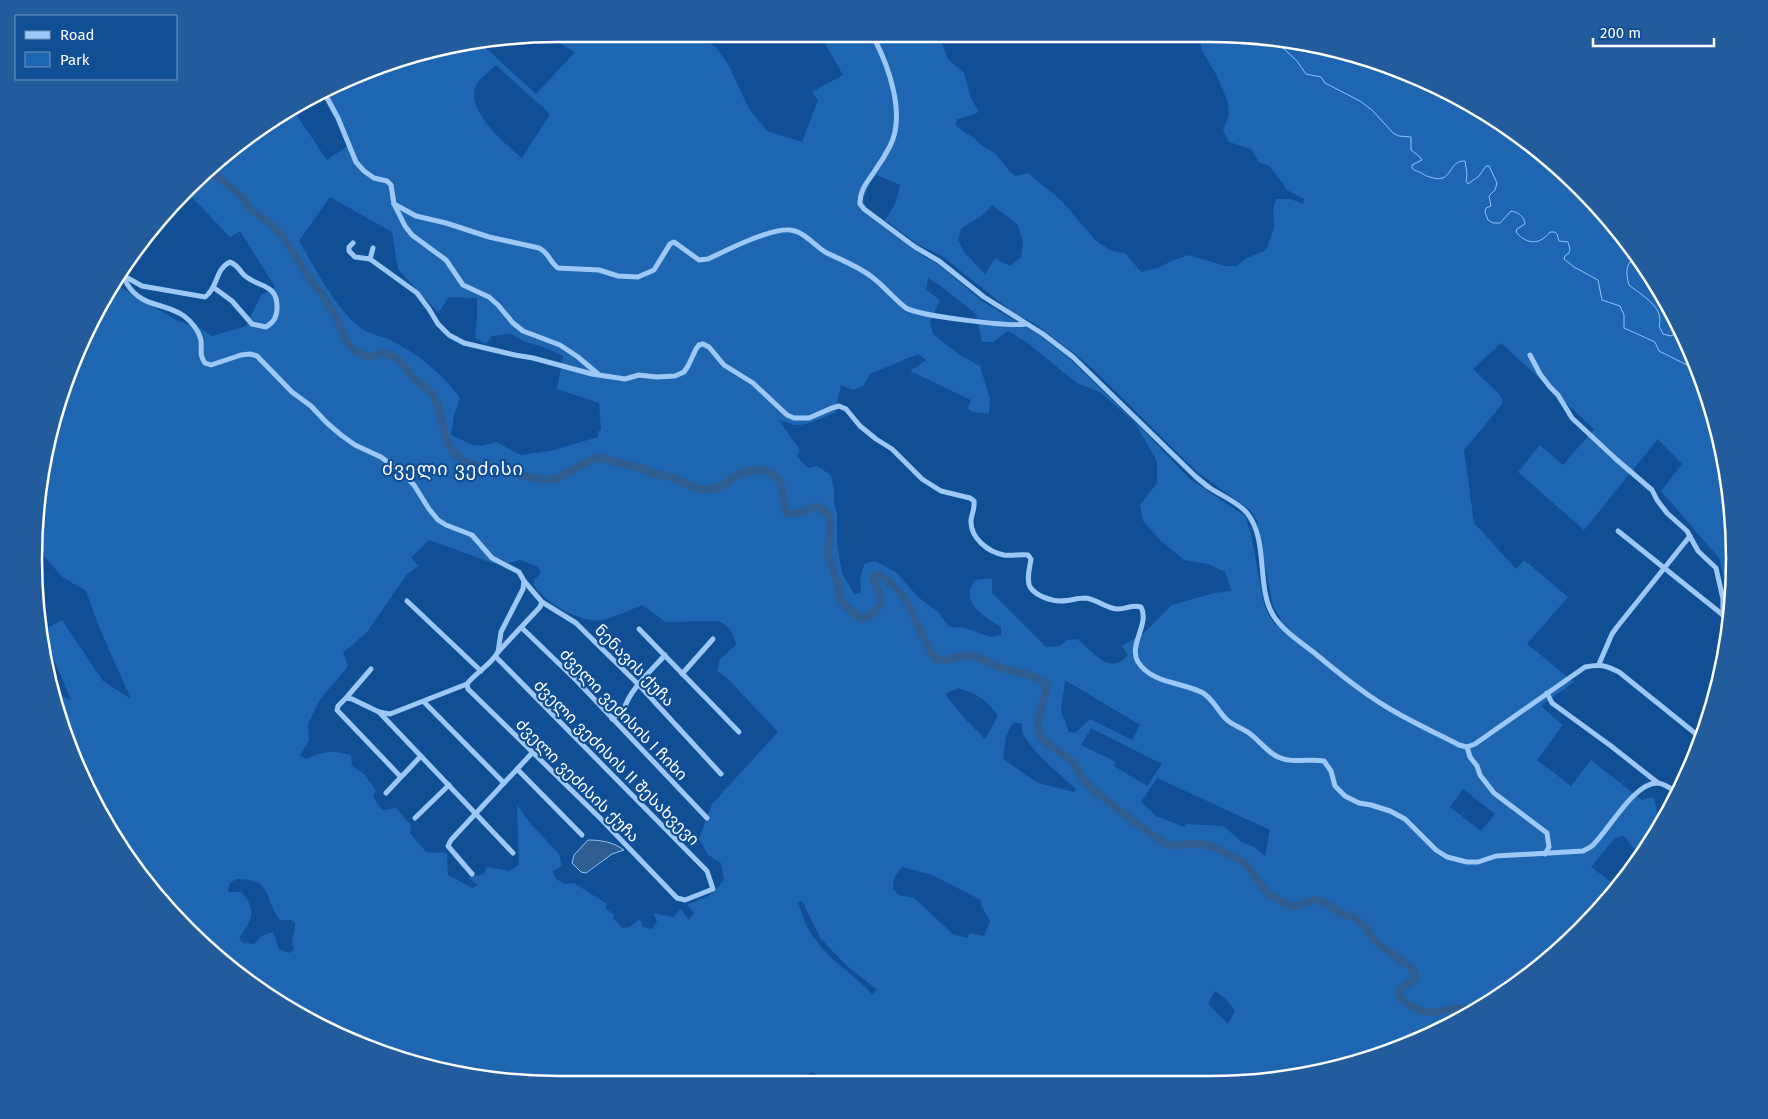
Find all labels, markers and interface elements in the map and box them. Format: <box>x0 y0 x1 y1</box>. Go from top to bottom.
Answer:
legend <box>15 15 178 80</box>
scale bar <box>1593 15 1714 47</box>
text: 200 m <box>1600 24 1641 42</box>
text: Road <box>60 26 95 44</box>
text: Park <box>60 51 90 69</box>
district label: ძველი ვეძისი <box>382 458 524 480</box>
street label: ნენავის ქუჩა <box>591 620 678 710</box>
street label: ძველი ვეძისის I ჩიხი <box>555 645 692 785</box>
street label: ძველი ვეძისის II შესახვევი <box>529 676 703 850</box>
street label: ძველი ვეძისის ქუჩა <box>511 715 643 847</box>

